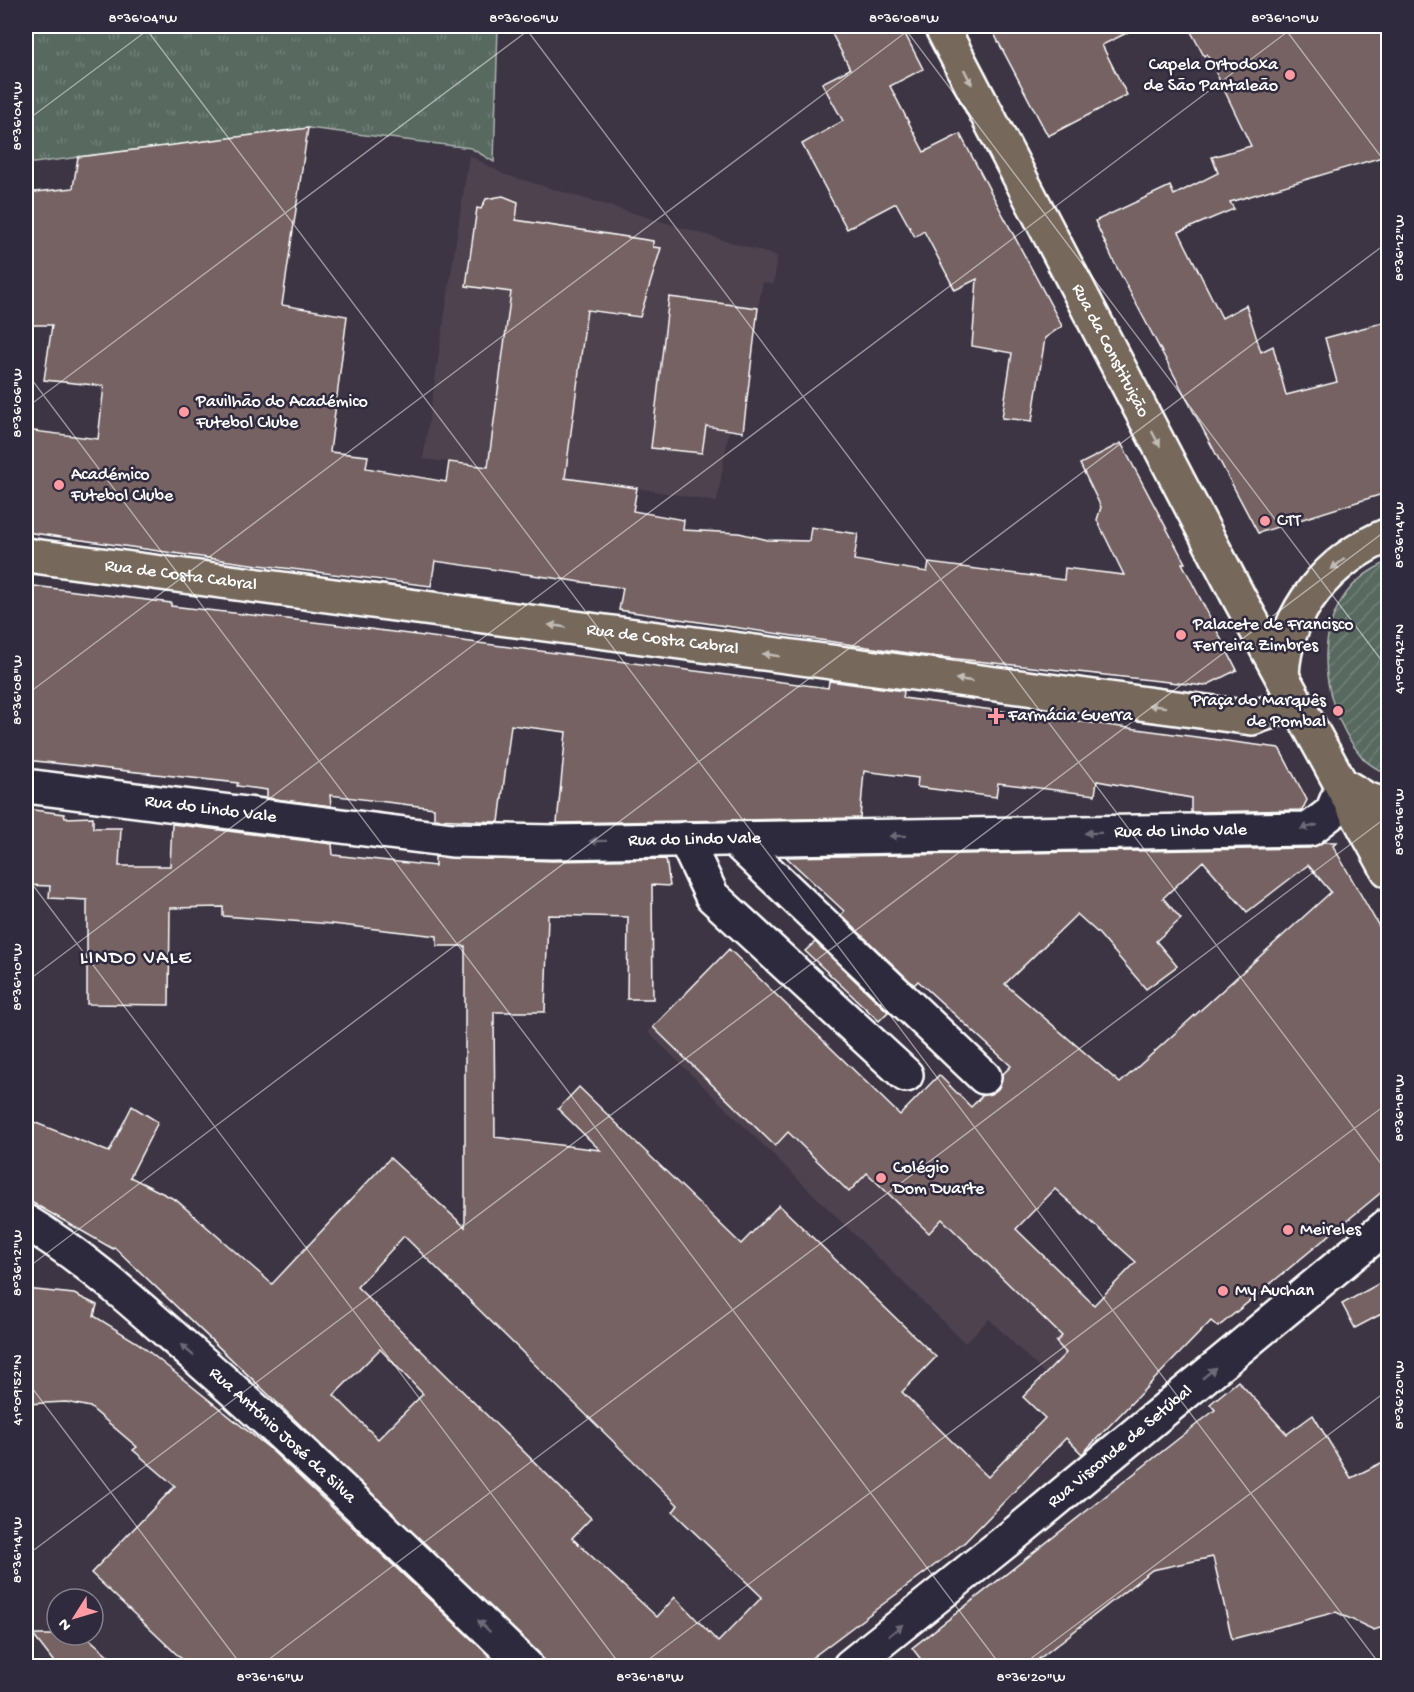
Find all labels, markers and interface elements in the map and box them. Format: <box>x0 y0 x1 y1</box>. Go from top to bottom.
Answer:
text: 8°36'04"W <box>109 10 178 28</box>
text: 8°36'06"W <box>489 10 559 28</box>
text: 8°36'08"W <box>869 10 939 28</box>
text: 8°36'10"W <box>1251 10 1319 28</box>
place label: Capela Ortodoxa de São Pantaleão <box>1144 55 1279 97</box>
marker: Capela Ortodoxa de São Pantaleão <box>1283 68 1297 82</box>
one-way arrow <box>963 69 973 86</box>
text: 8°36'04"W <box>9 81 27 150</box>
text: 8°36'12"W <box>1391 214 1409 281</box>
street label: Rua da Constituição <box>1067 280 1154 421</box>
text: 8°36'06"W <box>9 368 27 438</box>
place label: Pavilhão do Académico Futebol Clube <box>195 392 368 434</box>
marker: Pavilhão do Académico Futebol Clube <box>177 405 191 419</box>
one-way arrow <box>1151 431 1161 448</box>
place label: Académico Futebol Clube <box>70 465 174 507</box>
marker: Académico Futebol Clube <box>52 478 66 492</box>
text: 8°36'14"W <box>1391 502 1409 568</box>
place label: CTT <box>1277 511 1302 532</box>
marker: CTT <box>1258 514 1272 528</box>
street label: Rua de Costa Cabral <box>103 555 258 596</box>
one-way arrow <box>1330 558 1346 571</box>
place label: Palacete de Francisco Ferreira Zimbres <box>1192 615 1354 657</box>
street label: Rua de Costa Cabral <box>585 619 740 660</box>
one-way arrow <box>547 622 566 631</box>
text: 41°09'42"N <box>1391 624 1409 694</box>
marker: Palacete de Francisco Ferreira Zimbres <box>1174 628 1188 642</box>
one-way arrow <box>761 650 780 659</box>
text: 8°36'08"W <box>9 655 27 725</box>
one-way arrow <box>955 676 974 685</box>
place label: Praça do Marquês de Pombal <box>1190 691 1327 733</box>
one-way arrow <box>1148 702 1167 711</box>
marker: Praça do Marquês de Pombal <box>1331 704 1345 718</box>
place label: Farmácia Guerra <box>1007 706 1133 727</box>
marker: Farmácia Guerra <box>989 709 1003 723</box>
text: 8°36'16"W <box>1391 788 1409 855</box>
street label: Rua do Lindo Vale <box>143 791 278 828</box>
street label: Rua do Lindo Vale <box>1114 820 1248 843</box>
one-way arrow <box>1299 822 1318 832</box>
street label: Rua do Lindo Vale <box>628 828 762 851</box>
one-way arrow <box>1084 828 1103 837</box>
one-way arrow <box>889 831 908 841</box>
one-way arrow <box>589 836 608 846</box>
text: 8°36'10"W <box>9 943 27 1011</box>
district label: LINDO VALE <box>80 948 192 971</box>
text: 8°36'18"W <box>1391 1074 1409 1142</box>
place label: Colégio Dom Duarte <box>892 1158 985 1200</box>
marker: Colégio Dom Duarte <box>874 1171 888 1185</box>
place label: Meireles <box>1300 1220 1363 1241</box>
marker: Meireles <box>1281 1223 1295 1237</box>
text: 8°36'12"W <box>9 1229 27 1296</box>
place label: My Auchan <box>1235 1281 1314 1302</box>
marker: My Auchan <box>1216 1284 1230 1298</box>
one-way arrow <box>180 1343 195 1357</box>
text: 41°09'52"N <box>9 1354 27 1426</box>
text: 8°36'20"W <box>1391 1360 1409 1430</box>
street label: Rua António José da Silva <box>204 1363 361 1509</box>
one-way arrow <box>1201 1367 1216 1380</box>
street label: Rua Visconde de Setúbal <box>1043 1381 1197 1513</box>
text: 8°36'14"W <box>9 1517 27 1583</box>
north arrow <box>45 1587 105 1647</box>
text: N <box>55 1614 77 1634</box>
one-way arrow <box>476 1619 491 1633</box>
one-way arrow <box>888 1623 904 1636</box>
text: 8°36'16"W <box>237 1669 304 1687</box>
text: 8°36'18"W <box>616 1669 684 1687</box>
text: 8°36'20"W <box>996 1669 1066 1687</box>

